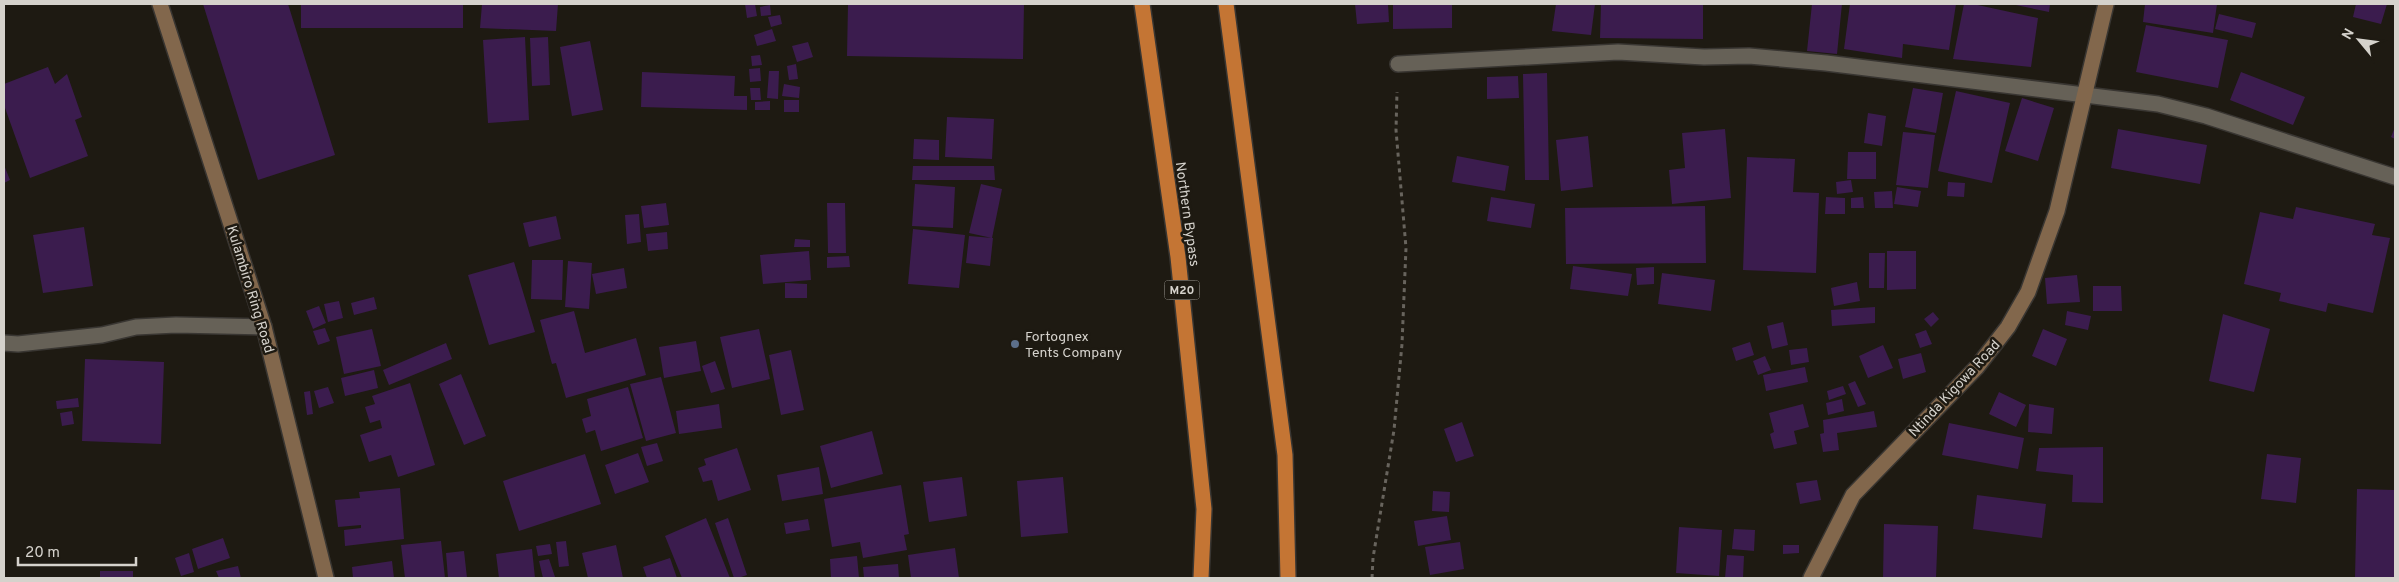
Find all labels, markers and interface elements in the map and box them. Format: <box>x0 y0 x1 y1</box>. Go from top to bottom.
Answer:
north arrow <box>2334 15 2384 65</box>
text: N <box>2339 26 2359 43</box>
street label: Northern Bypass <box>1171 161 1202 268</box>
street label: Kulambiro Ring Road <box>222 224 277 355</box>
road number: M20 <box>1164 280 1200 300</box>
place label: Fortognex Tents Company <box>1025 329 1122 362</box>
street label: Ntinda Kigowa Road <box>1906 337 2004 441</box>
marker: Fortognex Tents Company <box>1009 338 1021 350</box>
scale bar <box>18 534 135 566</box>
text: 20 m <box>25 544 60 563</box>

